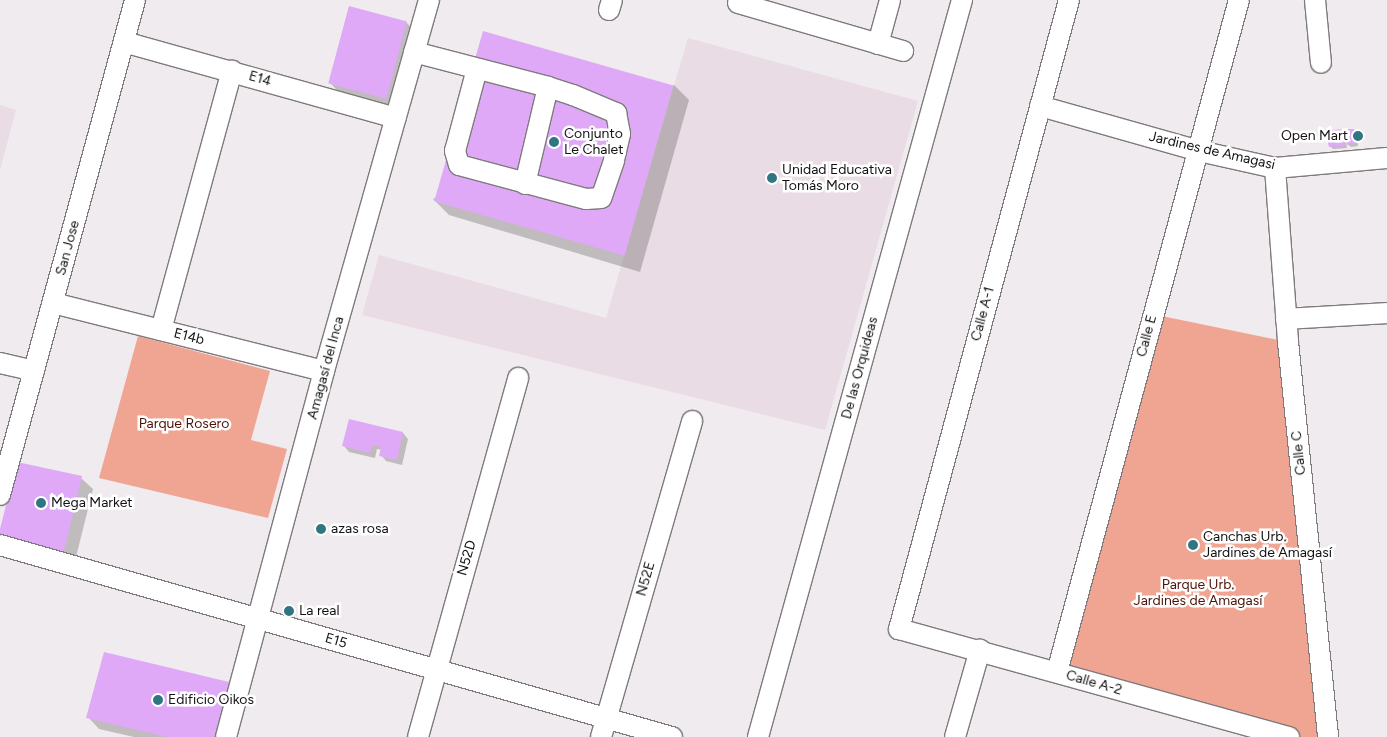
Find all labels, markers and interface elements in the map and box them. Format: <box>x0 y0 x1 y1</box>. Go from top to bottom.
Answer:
street label: E14 <box>247 68 273 90</box>
place label: Conjunto Le Chalet <box>564 126 623 158</box>
street label: Jardines de Amagasi <box>1147 128 1277 174</box>
place label: Open Mart <box>1281 128 1348 144</box>
marker: Open Mart <box>1352 130 1364 142</box>
marker: Conjunto Le Chalet <box>548 136 560 148</box>
place label: Unidad Educativa Tomás Moro <box>782 162 892 194</box>
marker: Unidad Educativa Tomás Moro <box>766 172 778 184</box>
street label: San Jose <box>53 219 83 277</box>
street label: Calle A-1 <box>968 285 998 343</box>
street label: Calle E <box>1133 313 1161 359</box>
street label: Amagasí del Inca <box>304 315 348 421</box>
street label: De las Orquideas <box>838 315 882 421</box>
street label: E14b <box>172 325 206 349</box>
park label: Parque Rosero <box>139 416 229 432</box>
street label: Calle C <box>1288 430 1310 476</box>
place label: Mega Market <box>51 495 133 511</box>
marker: Mega Market <box>35 497 47 509</box>
place label: azas rosa <box>331 521 389 537</box>
marker: azas rosa <box>315 523 327 535</box>
place label: Canchas Urb. Jardines de Amagasí <box>1203 529 1332 562</box>
street label: N52D <box>454 538 480 578</box>
marker: Canchas Urb. Jardines de Amagasí <box>1187 539 1199 551</box>
street label: N52E <box>633 560 659 598</box>
park label: Parque Urb. Jardines de Amagasí <box>1134 577 1262 610</box>
place label: La real <box>299 603 339 619</box>
marker: La real <box>283 605 295 617</box>
street label: E15 <box>323 630 349 652</box>
street label: Calle A-2 <box>1064 667 1124 699</box>
place label: Edificio Oikos <box>168 692 254 708</box>
marker: Edificio Oikos <box>152 694 164 706</box>

